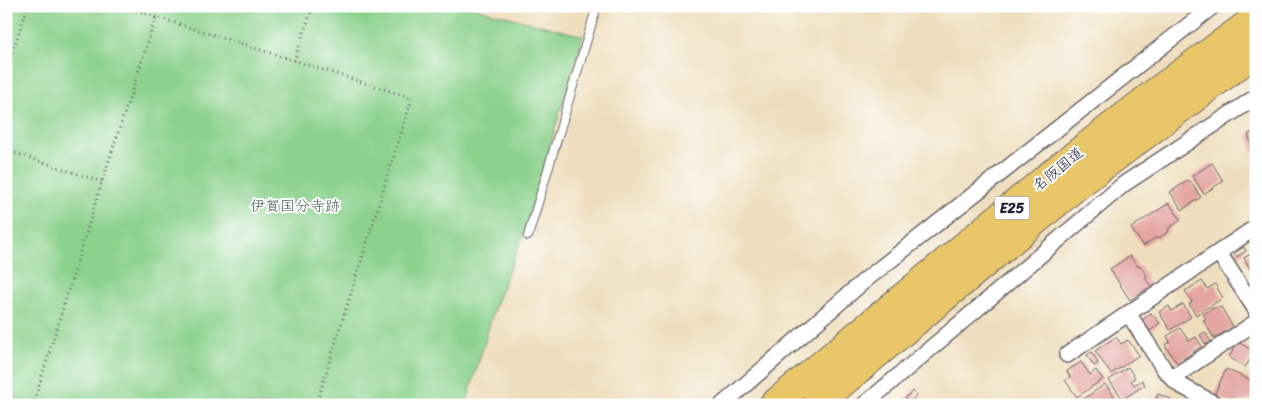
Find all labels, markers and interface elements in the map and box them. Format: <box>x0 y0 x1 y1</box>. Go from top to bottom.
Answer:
street label: 名阪国道 <box>1026 140 1090 198</box>
park label: 伊賀国分寺跡 <box>250 193 340 219</box>
road number: E25 <box>994 197 1030 220</box>

